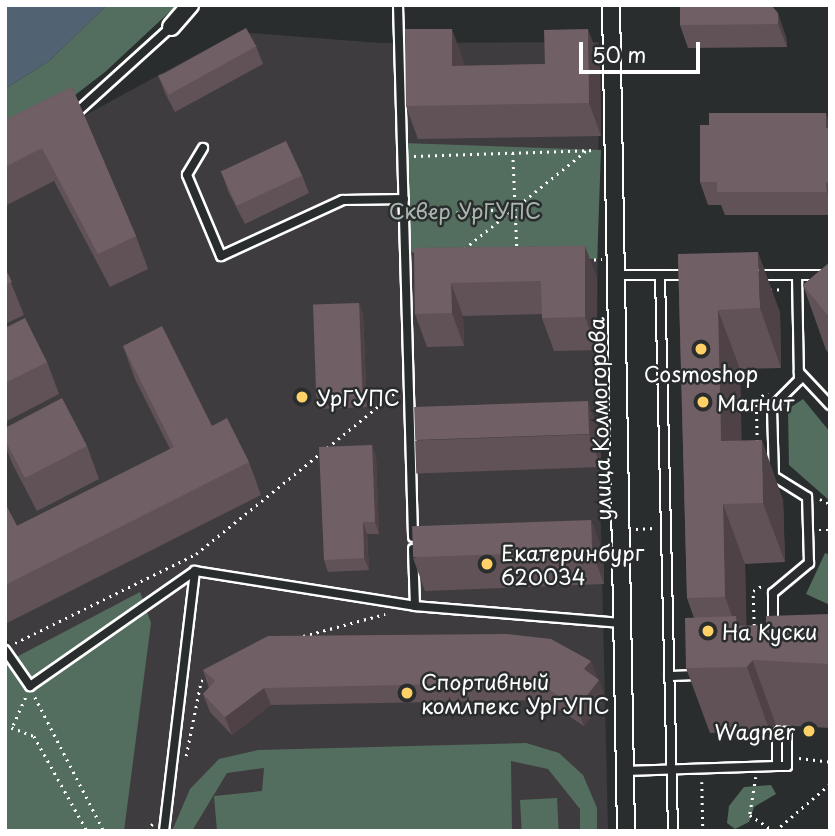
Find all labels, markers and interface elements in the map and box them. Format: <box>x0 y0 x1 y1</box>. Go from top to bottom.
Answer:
scale bar <box>583 28 704 72</box>
text: 50 m <box>592 38 646 70</box>
park label: Сквер УрГУПС <box>388 197 542 223</box>
street label: улица Колмогорова <box>583 316 615 522</box>
marker: Cosmoshop <box>693 341 709 357</box>
place label: Cosmoshop <box>644 360 758 386</box>
place label: УрГУПС <box>316 384 400 410</box>
marker: УрГУПС <box>294 389 310 405</box>
place label: Магнит <box>717 389 794 415</box>
marker: Магнит <box>695 394 711 410</box>
place label: Екатеринбург 620034 <box>501 539 644 589</box>
marker: Екатеринбург 620034 <box>479 556 495 572</box>
place label: На Куски <box>722 618 818 644</box>
marker: На Куски <box>700 623 716 639</box>
place label: Спортивный комлпекс УрГУПС <box>421 668 611 718</box>
marker: Спортивный комлпекс УрГУПС <box>399 685 415 701</box>
place label: Wagner <box>715 718 795 744</box>
marker: Wagner <box>801 723 817 739</box>

